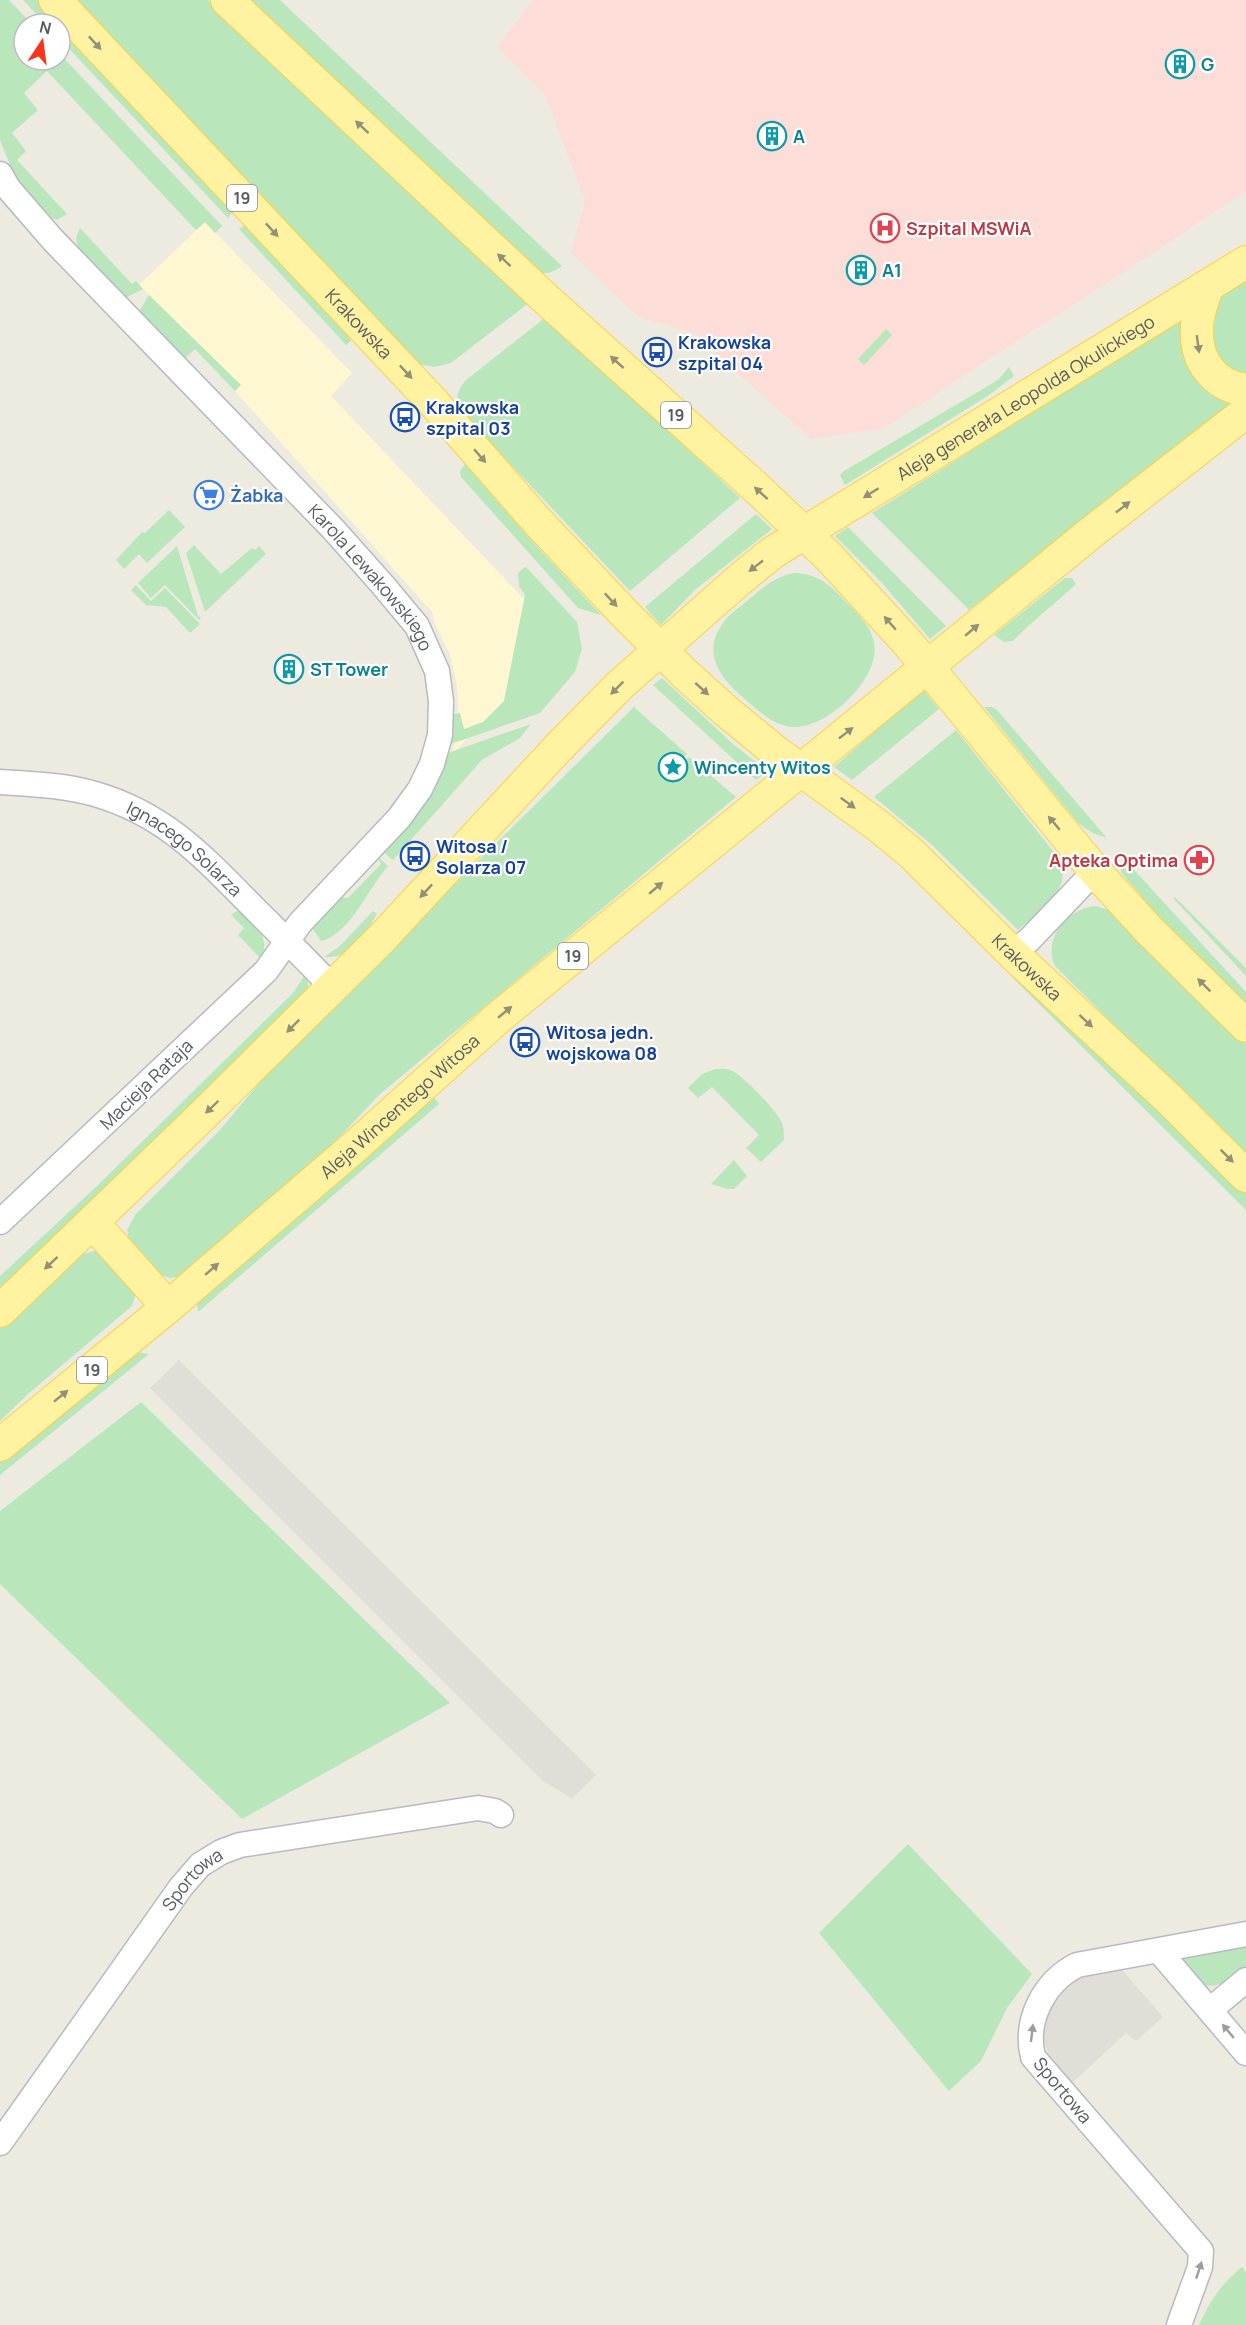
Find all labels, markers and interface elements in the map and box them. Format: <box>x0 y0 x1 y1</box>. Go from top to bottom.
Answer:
north arrow <box>12 12 72 72</box>
text: N <box>37 15 53 39</box>
one-way arrow <box>88 35 102 49</box>
building icon: G <box>1164 48 1196 80</box>
place label: G <box>1201 52 1214 76</box>
one-way arrow <box>355 120 369 134</box>
building icon: A <box>756 120 788 152</box>
place label: A <box>793 124 805 148</box>
road number: 19 <box>227 185 257 211</box>
hospital icon: Szpital MSWiA <box>869 212 901 244</box>
place label: Szpital MSWiA <box>906 216 1032 240</box>
one-way arrow <box>265 223 279 238</box>
one-way arrow <box>497 253 512 267</box>
building icon: A1 <box>845 254 877 286</box>
place label: A1 <box>882 258 902 282</box>
street label: Krakowska <box>320 283 398 364</box>
street label: Aleja generała Leopolda Okulickiego <box>892 309 1159 486</box>
place label: Krakowska szpital 04 <box>678 330 771 375</box>
one-way arrow <box>1194 334 1203 353</box>
bus stop icon: Krakowska szpital 04 <box>641 336 673 368</box>
one-way arrow <box>610 356 625 369</box>
one-way arrow <box>399 365 413 380</box>
place label: Krakowska szpital 03 <box>426 395 519 440</box>
bus stop icon: Krakowska szpital 03 <box>389 401 421 433</box>
road number: 19 <box>661 402 691 428</box>
one-way arrow <box>473 448 487 463</box>
supermarket icon: Żabka <box>193 479 225 511</box>
place label: Żabka <box>230 483 283 507</box>
one-way arrow <box>754 486 769 500</box>
one-way arrow <box>863 487 879 498</box>
street label: Karola Lewakowskiego <box>303 499 438 655</box>
one-way arrow <box>1115 501 1131 514</box>
one-way arrow <box>748 560 764 573</box>
one-way arrow <box>604 592 618 607</box>
one-way arrow <box>883 615 896 631</box>
one-way arrow <box>964 624 980 637</box>
building icon: ST Tower <box>273 653 305 685</box>
place label: ST Tower <box>310 657 388 681</box>
one-way arrow <box>610 681 624 695</box>
one-way arrow <box>694 682 709 695</box>
one-way arrow <box>838 726 854 739</box>
place icon: Wincenty Witos <box>657 751 689 783</box>
place label: Wincenty Witos <box>694 755 831 779</box>
street label: Ignacego Solarza <box>123 795 248 901</box>
one-way arrow <box>839 797 855 809</box>
one-way arrow <box>1048 816 1061 831</box>
place label: Witosa / Solarza 07 <box>436 834 526 879</box>
bus stop icon: Witosa / Solarza 07 <box>399 840 431 872</box>
pharmacy icon: Apteka Optima <box>1183 844 1215 876</box>
place label: Apteka Optima <box>1049 848 1178 872</box>
one-way arrow <box>648 882 664 895</box>
one-way arrow <box>419 884 433 898</box>
street label: Krakowska <box>987 928 1067 1006</box>
road number: 19 <box>558 943 588 969</box>
one-way arrow <box>1197 978 1212 992</box>
one-way arrow <box>497 1006 513 1019</box>
one-way arrow <box>1078 1014 1092 1028</box>
one-way arrow <box>287 1019 301 1033</box>
place label: Witosa jedn. wojskowa 08 <box>546 1020 657 1065</box>
bus stop icon: Witosa jedn. wojskowa 08 <box>509 1026 541 1058</box>
street label: Aleja Wincentego Witosa <box>315 1028 484 1184</box>
street label: Macieja Rataja <box>94 1033 198 1135</box>
one-way arrow <box>206 1099 220 1113</box>
one-way arrow <box>1219 1149 1233 1163</box>
one-way arrow <box>43 1256 58 1270</box>
one-way arrow <box>204 1263 219 1276</box>
road number: 19 <box>77 1357 107 1383</box>
one-way arrow <box>53 1390 68 1403</box>
street label: Sportowa <box>156 1842 227 1915</box>
one-way arrow <box>1027 2024 1037 2043</box>
one-way arrow <box>1222 2024 1235 2039</box>
street label: Sportowa <box>1028 2052 1098 2128</box>
one-way arrow <box>1194 2261 1204 2279</box>

